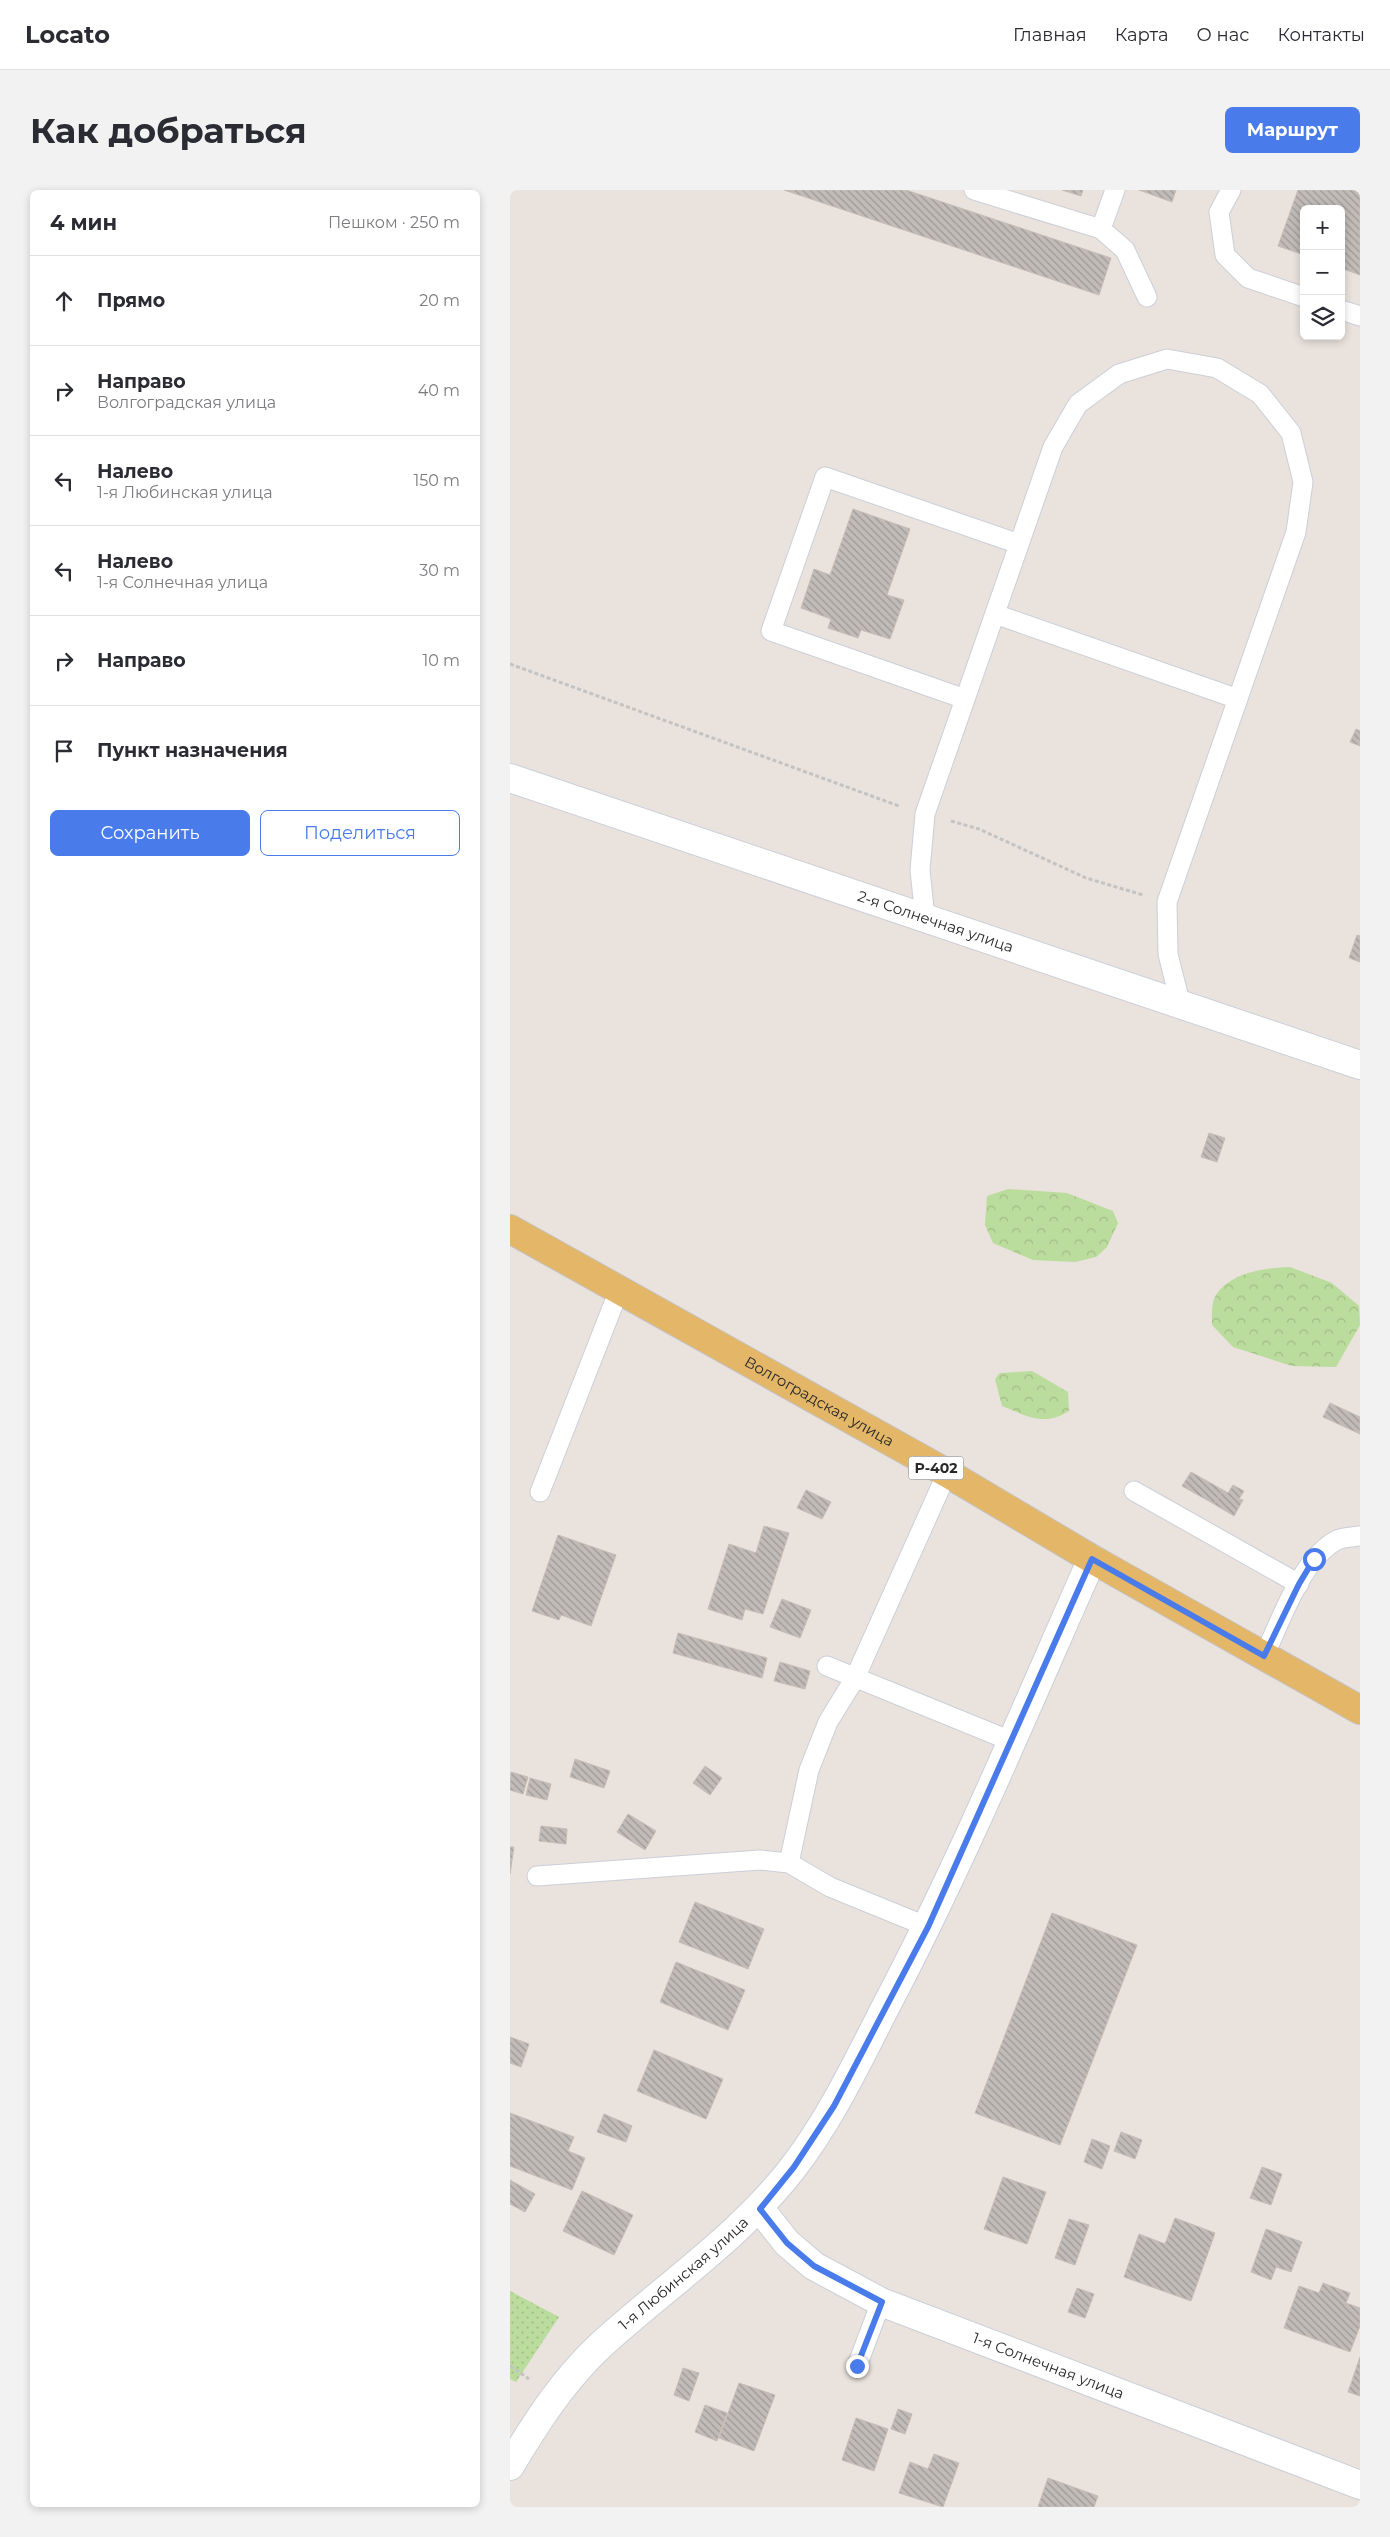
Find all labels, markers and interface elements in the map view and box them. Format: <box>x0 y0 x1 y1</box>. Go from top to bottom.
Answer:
text: Locato <box>25 20 110 49</box>
text: Главная <box>1013 24 1087 46</box>
text: Карта <box>1115 24 1169 46</box>
text: О нас <box>1197 24 1249 46</box>
text: Контакты <box>1277 24 1365 46</box>
button: Маршрут <box>1225 107 1360 153</box>
text: Как добраться <box>30 109 307 152</box>
map controls <box>1300 205 1345 340</box>
button: + <box>1300 205 1345 250</box>
text: 4 мин <box>50 210 117 235</box>
text: Пешком · 250 m <box>328 213 460 232</box>
button: − <box>1300 250 1345 295</box>
icon: ahead <box>50 287 78 315</box>
text: Прямо <box>97 289 165 312</box>
text: 20 m <box>419 291 460 310</box>
button: layers <box>1300 295 1345 340</box>
text: Направо <box>97 370 186 393</box>
icon: right <box>50 377 78 405</box>
text: 40 m <box>418 381 460 400</box>
text: Волгоградская улица <box>97 393 276 412</box>
text: Налево <box>97 460 173 483</box>
icon: left <box>50 467 78 495</box>
text: 150 m <box>413 471 460 490</box>
text: 1-я Любинская улица <box>97 483 272 502</box>
text: Налево <box>97 550 173 573</box>
icon: left <box>50 557 78 585</box>
text: 30 m <box>419 561 460 580</box>
text: 1-я Солнечная улица <box>97 573 268 592</box>
icon: right <box>50 647 78 675</box>
text: Направо <box>97 649 186 672</box>
text: 10 m <box>422 651 460 670</box>
icon: arrive <box>50 737 78 765</box>
text: Пункт назначения <box>97 739 288 762</box>
button: Сохранить <box>50 810 250 856</box>
button: Поделиться <box>260 810 460 856</box>
street label: 2-я Солнечная улица <box>855 886 1016 956</box>
street label: Волгоградская улица <box>741 1352 897 1450</box>
road number: Р-402 <box>908 1456 964 1480</box>
route start <box>1303 1548 1326 1571</box>
street label: 1-я Любинская улица <box>614 2213 752 2334</box>
street label: 1-я Солнечная улица <box>970 2328 1127 2403</box>
route end <box>846 2355 869 2378</box>

